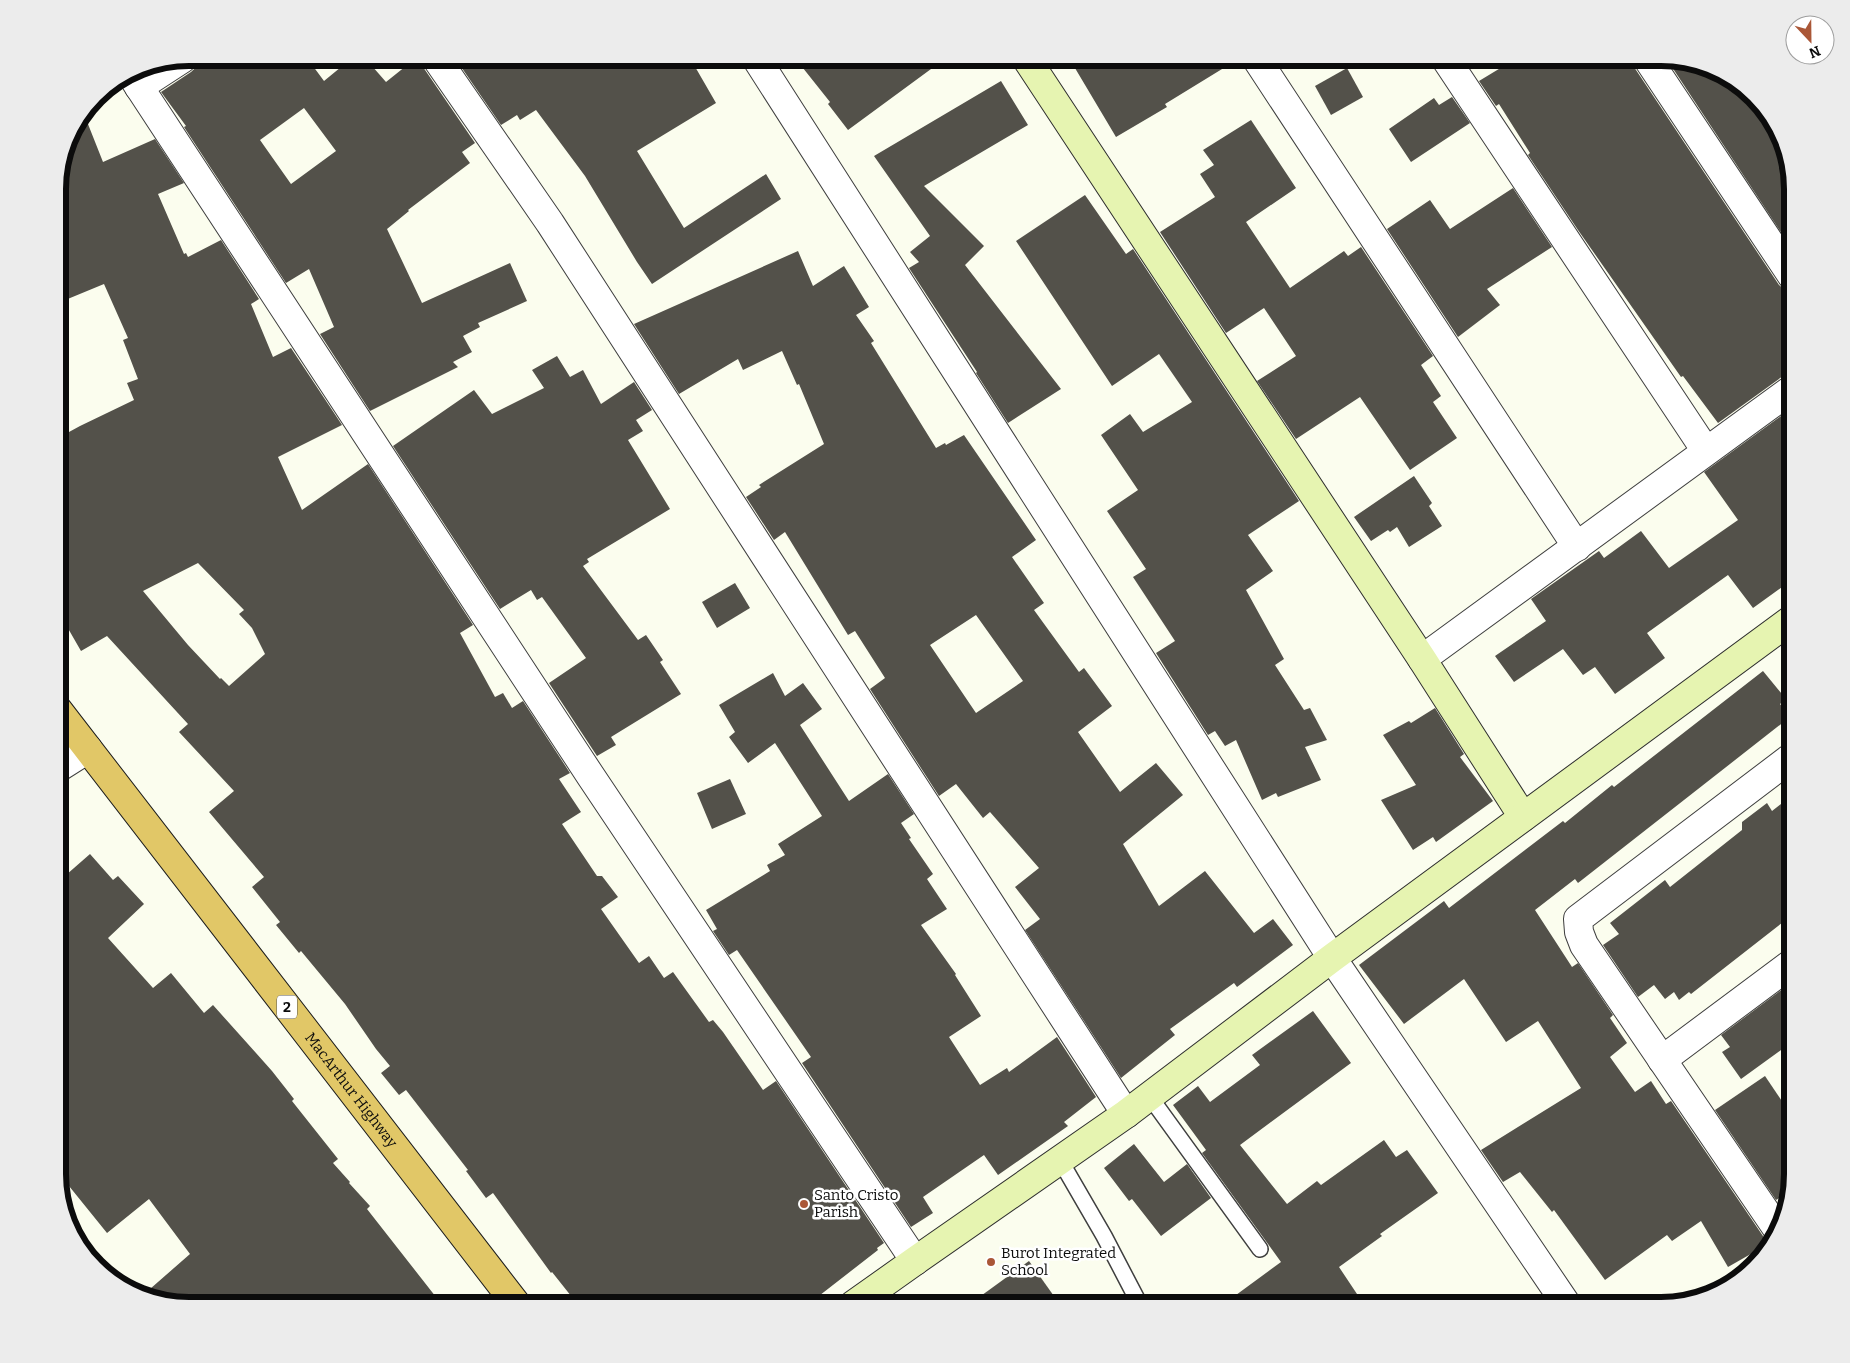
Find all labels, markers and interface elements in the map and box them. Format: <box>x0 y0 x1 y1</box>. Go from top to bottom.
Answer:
north arrow <box>1785 15 1835 65</box>
text: N <box>1806 42 1823 62</box>
road number: 2 <box>277 996 297 1019</box>
street label: MacArthur Highway <box>301 1029 401 1151</box>
place label: Santo Cristo Parish <box>814 1186 898 1221</box>
marker: Santo Cristo Parish <box>798 1198 810 1210</box>
place label: Burot Integrated School <box>1001 1244 1116 1279</box>
marker: Burot Integrated School <box>985 1256 997 1268</box>

